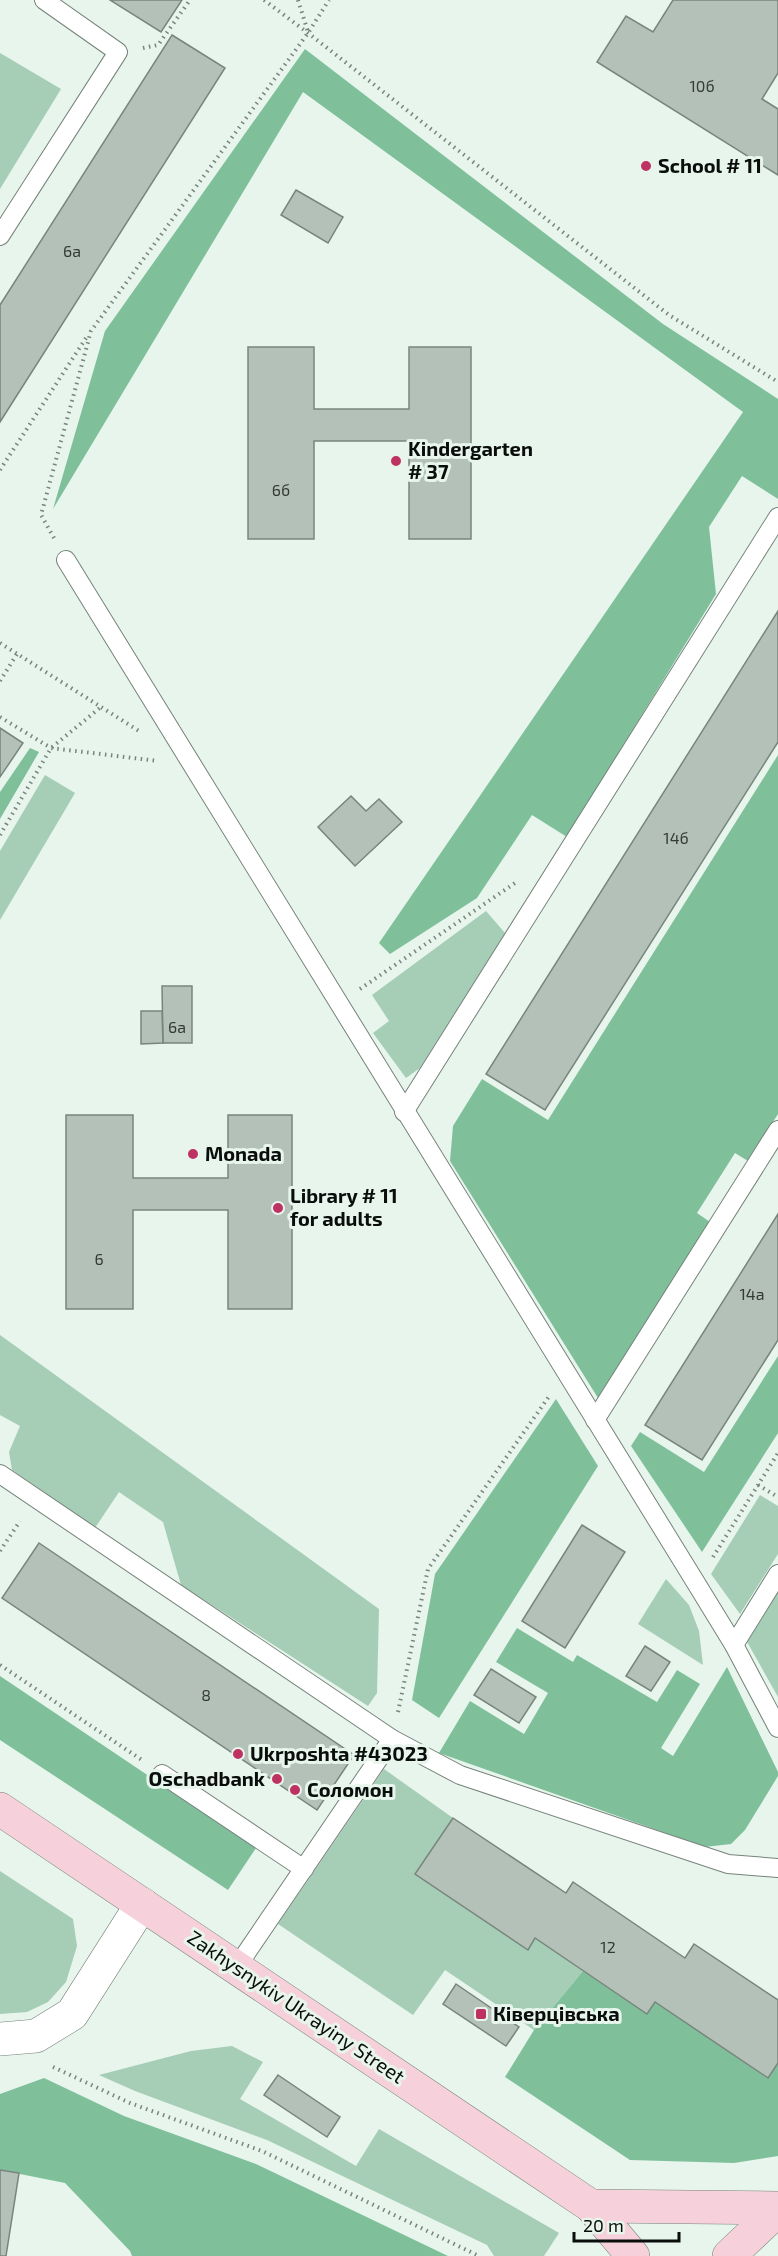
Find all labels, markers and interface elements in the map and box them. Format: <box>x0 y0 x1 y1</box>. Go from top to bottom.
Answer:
house number: 10б <box>689 76 715 95</box>
place label: School # 11 <box>658 153 762 177</box>
marker: School # 11 <box>639 159 653 173</box>
house number: 6а <box>63 241 81 260</box>
place label: Kindergarten # 37 <box>408 436 533 483</box>
marker: Kindergarten # 37 <box>389 454 403 468</box>
house number: 6б <box>272 480 290 499</box>
house number: 14б <box>663 828 689 847</box>
house number: 6а <box>168 1017 186 1036</box>
place label: Monada <box>205 1141 282 1165</box>
marker: Monada <box>186 1147 200 1161</box>
place label: Library # 11 for adults <box>290 1183 398 1230</box>
marker: Library # 11 for adults <box>271 1201 285 1215</box>
house number: 6 <box>94 1249 104 1268</box>
house number: 14а <box>739 1284 765 1303</box>
house number: 8 <box>201 1685 211 1704</box>
place label: Ukrposhta #43023 <box>250 1741 428 1765</box>
marker: Ukrposhta #43023 <box>231 1747 245 1761</box>
place label: Oschadbank <box>149 1766 266 1790</box>
marker: Oschadbank <box>270 1772 284 1786</box>
place label: Соломон <box>307 1777 394 1801</box>
marker: Соломон <box>288 1783 302 1797</box>
street label: Zakhysnykiv Ukrayiny Street <box>183 1924 410 2088</box>
house number: 12 <box>600 1937 616 1956</box>
place label: Ківерцівська <box>493 2001 620 2025</box>
marker: Ківерцівська <box>474 2007 488 2021</box>
scale bar <box>574 2205 679 2243</box>
text: 20 m <box>583 2214 624 2236</box>

